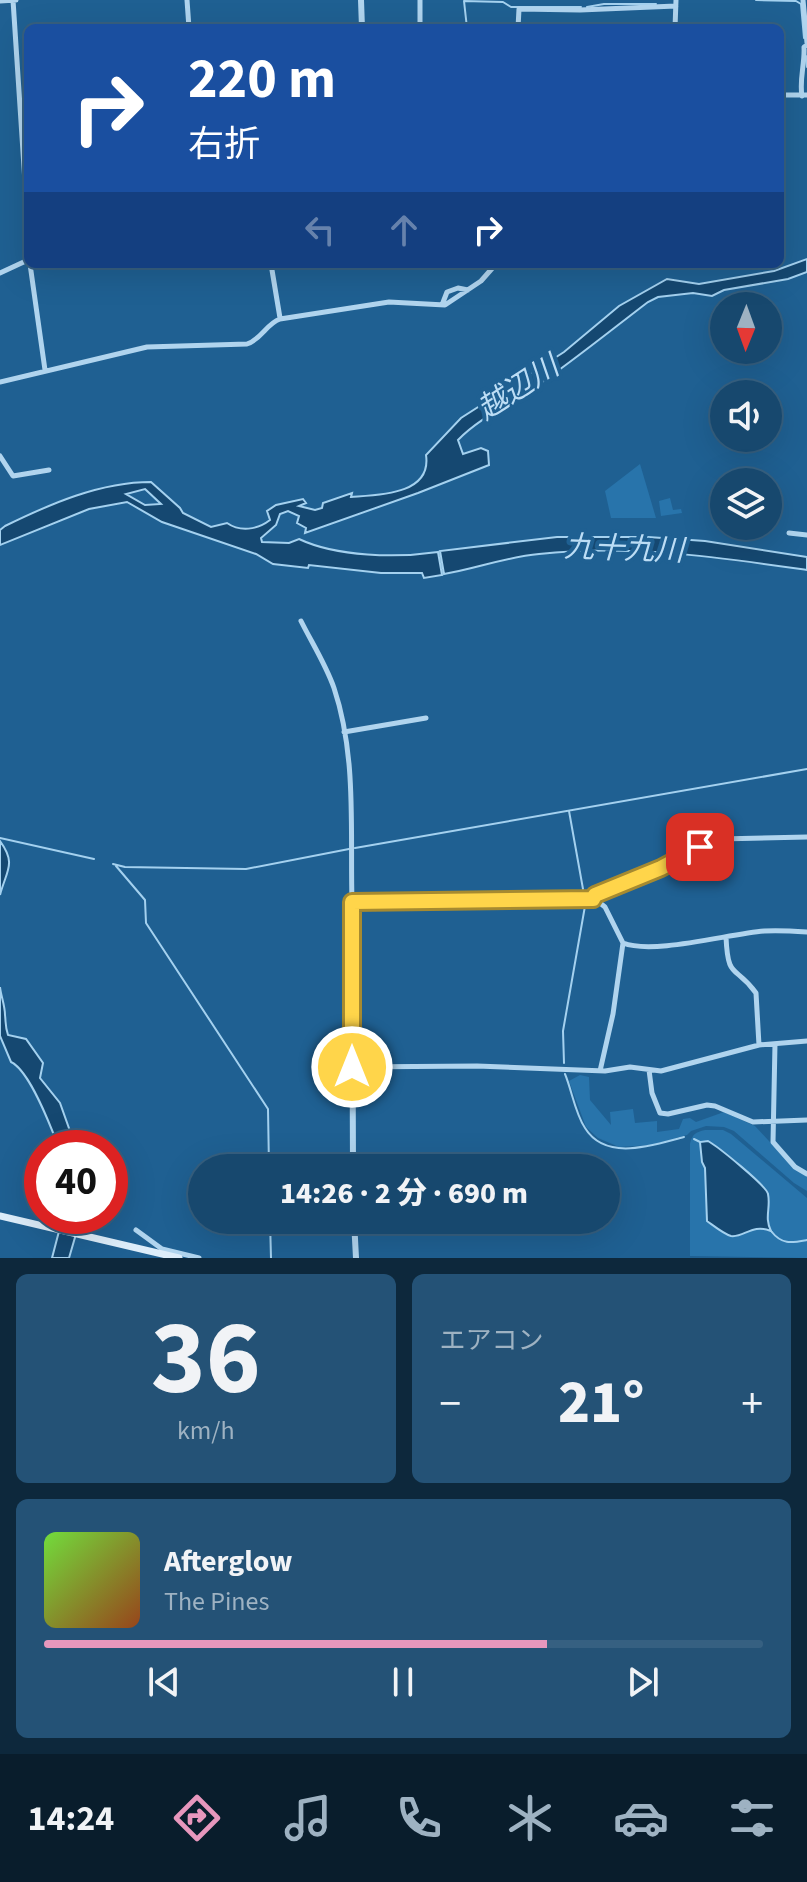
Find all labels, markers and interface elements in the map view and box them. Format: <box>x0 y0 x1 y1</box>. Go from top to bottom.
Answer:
text: 220 m <box>188 40 336 119</box>
icon: right <box>56 56 160 160</box>
text: 右折 <box>188 119 260 170</box>
icon: left <box>298 208 342 252</box>
icon: ahead <box>382 208 426 252</box>
icon: right <box>466 208 510 252</box>
north arrow <box>710 292 782 364</box>
map controls <box>710 292 782 540</box>
water label: 越辺川 <box>469 344 570 431</box>
button: sound <box>710 380 782 452</box>
button: layers <box>710 468 782 540</box>
water label: 九十九川 <box>563 525 688 573</box>
pin <box>666 813 734 881</box>
icon: arrive <box>678 825 722 869</box>
position arrow <box>310 1025 394 1109</box>
speed limit sign: 40 <box>24 1130 128 1234</box>
text: 14:26 · 2 分 · 690 m <box>280 1172 528 1215</box>
text: 36 <box>151 1286 261 1434</box>
text: エアコン <box>440 1322 544 1359</box>
text: 21° <box>558 1361 644 1446</box>
text: − <box>440 1373 461 1436</box>
text: + <box>741 1373 763 1436</box>
text: km/h <box>177 1412 235 1449</box>
text: Afterglow <box>164 1540 292 1583</box>
text: The Pines <box>164 1583 269 1620</box>
icon: previous <box>142 1660 186 1704</box>
icon: pause <box>381 1660 425 1704</box>
icon: next <box>621 1660 665 1704</box>
icon: directions <box>169 1790 225 1846</box>
icon: music <box>280 1790 336 1846</box>
icon: phone <box>391 1790 447 1846</box>
icon: climate <box>502 1790 558 1846</box>
icon: car <box>613 1790 669 1846</box>
icon: filters <box>724 1790 780 1846</box>
text: 14:24 <box>27 1793 114 1844</box>

